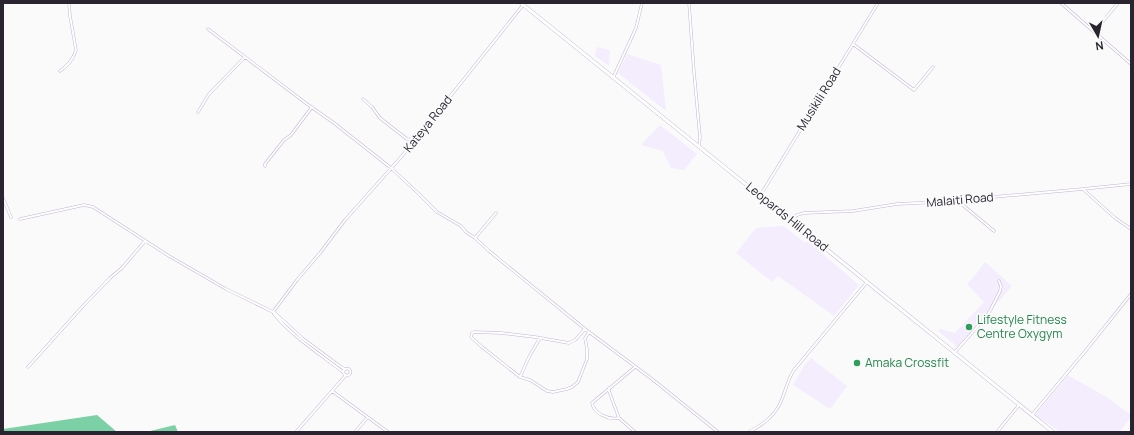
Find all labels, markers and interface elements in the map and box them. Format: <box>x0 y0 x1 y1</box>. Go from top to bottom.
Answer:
north arrow <box>1078 16 1118 56</box>
text: N <box>1094 38 1105 54</box>
street label: Musikili Road <box>792 64 845 134</box>
street label: Kateya Road <box>399 92 456 156</box>
street label: Leopards Hill Road <box>743 178 832 255</box>
street label: Malaiti Road <box>926 188 994 211</box>
place label: Lifestyle Fitness Centre Oxygym <box>977 311 1067 342</box>
marker: Lifestyle Fitness Centre Oxygym <box>964 322 974 332</box>
place label: Amaka Crossfit <box>865 354 949 371</box>
marker: Amaka Crossfit <box>852 358 862 368</box>

